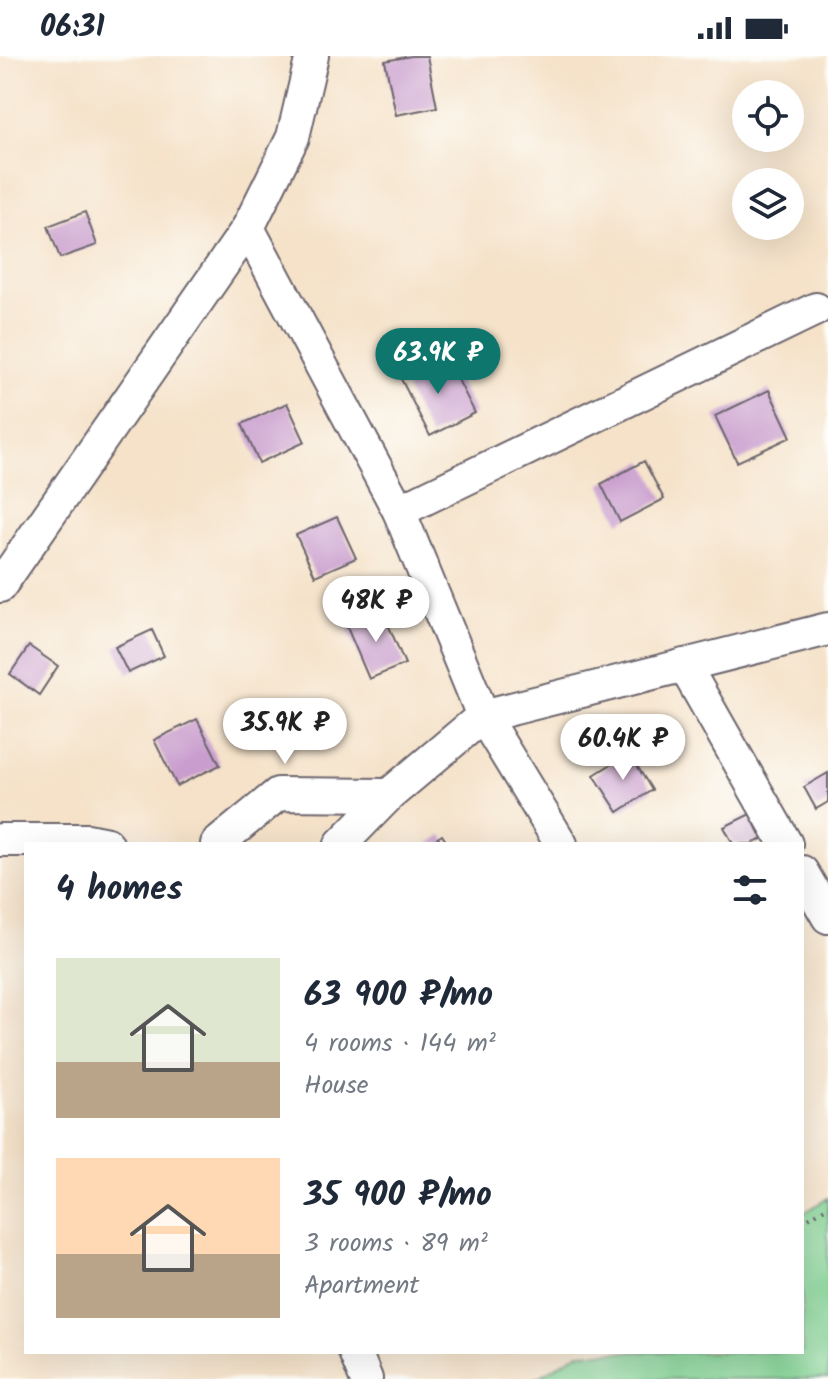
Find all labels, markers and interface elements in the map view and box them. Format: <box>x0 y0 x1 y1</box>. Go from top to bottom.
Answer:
text: 06:31 <box>40 4 105 52</box>
map controls <box>732 80 804 240</box>
button: locate <box>732 80 804 152</box>
button: layers <box>732 168 804 240</box>
pin: 63.9K ₽ <box>364 328 512 396</box>
text: 63.9K ₽ <box>393 333 483 375</box>
pin: 48K ₽ <box>320 576 432 644</box>
text: 48K ₽ <box>340 581 412 623</box>
pin: 35.9K ₽ <box>211 698 359 766</box>
text: 35.9K ₽ <box>241 703 329 745</box>
pin: 60.4K ₽ <box>549 714 697 782</box>
text: 60.4K ₽ <box>578 719 668 761</box>
text: 4 homes <box>56 863 183 917</box>
icon: filters <box>728 868 772 912</box>
text: 63 900 ₽/mo <box>304 969 493 1023</box>
icon: home <box>120 990 216 1086</box>
text: 4 rooms · 144 m² <box>304 1023 496 1065</box>
text: House <box>304 1065 368 1107</box>
text: 35 900 ₽/mo <box>304 1169 492 1223</box>
icon: home <box>120 1190 216 1286</box>
text: 3 rooms · 89 m² <box>304 1223 488 1265</box>
text: Apartment <box>304 1265 419 1307</box>

